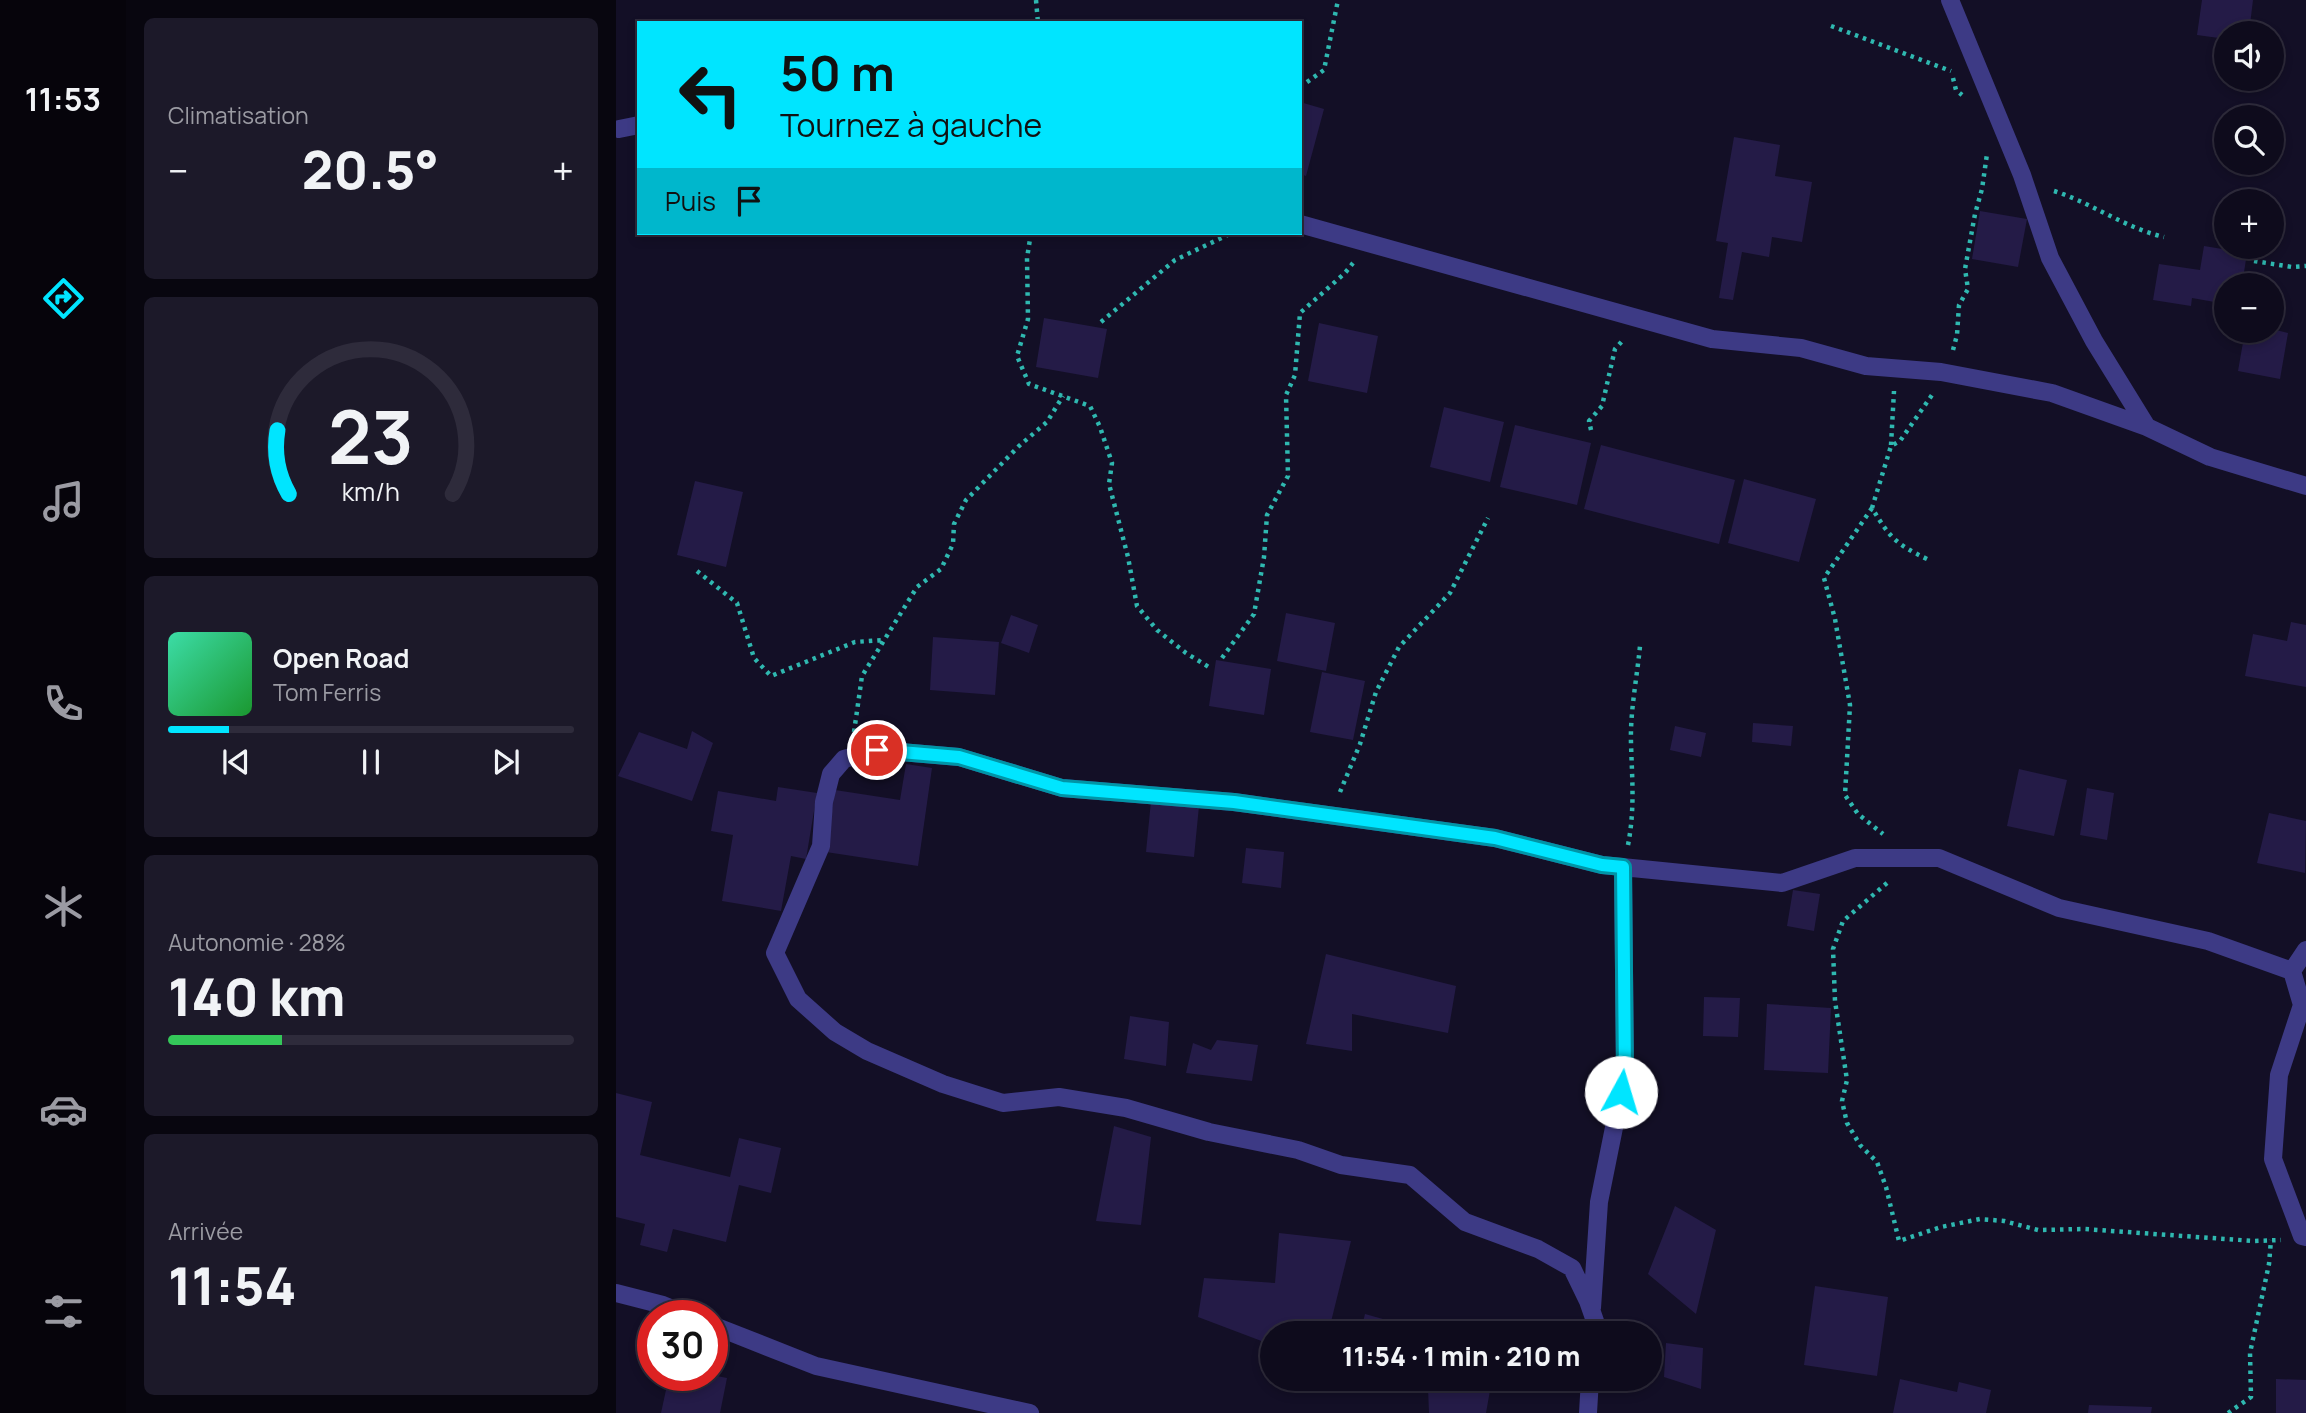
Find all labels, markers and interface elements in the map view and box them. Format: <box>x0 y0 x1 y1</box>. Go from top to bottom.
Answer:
map controls <box>2214 21 2284 343</box>
button: sound <box>2214 21 2284 91</box>
text: 50 m <box>780 39 895 106</box>
icon: left <box>665 49 756 140</box>
text: 11:53 <box>25 77 101 121</box>
text: Climatisation <box>168 99 309 131</box>
text: Tournez à gauche <box>780 103 1042 147</box>
button: search <box>2214 105 2284 175</box>
text: 20.5° <box>302 134 439 205</box>
text: − <box>168 144 189 196</box>
text: + <box>552 144 574 196</box>
icon: arrive <box>730 182 768 220</box>
text: Puis <box>665 183 716 219</box>
button: + <box>2214 189 2284 259</box>
button: − <box>2214 273 2284 343</box>
icon: directions <box>39 274 88 323</box>
text: 23 <box>328 386 414 486</box>
text: km/h <box>342 473 400 508</box>
icon: music <box>39 477 88 526</box>
text: Open Road <box>273 640 409 676</box>
text: Tom Ferris <box>273 676 381 708</box>
icon: phone <box>39 679 88 728</box>
pin <box>847 720 907 780</box>
icon: arrive <box>858 731 896 769</box>
icon: previous <box>217 743 255 781</box>
icon: pause <box>352 743 390 781</box>
icon: next <box>487 743 525 781</box>
icon: climate <box>39 882 88 931</box>
text: Autonomie · 28% <box>168 926 346 958</box>
text: 140 km <box>168 961 345 1032</box>
position arrow <box>1584 1055 1658 1129</box>
icon: car <box>39 1085 88 1134</box>
text: Arrivée <box>168 1215 243 1247</box>
text: 11:54 <box>168 1250 296 1321</box>
icon: filters <box>39 1287 88 1336</box>
speed limit sign: 30 <box>637 1300 728 1391</box>
text: 11:54 · 1 min · 210 m <box>1342 1338 1580 1374</box>

